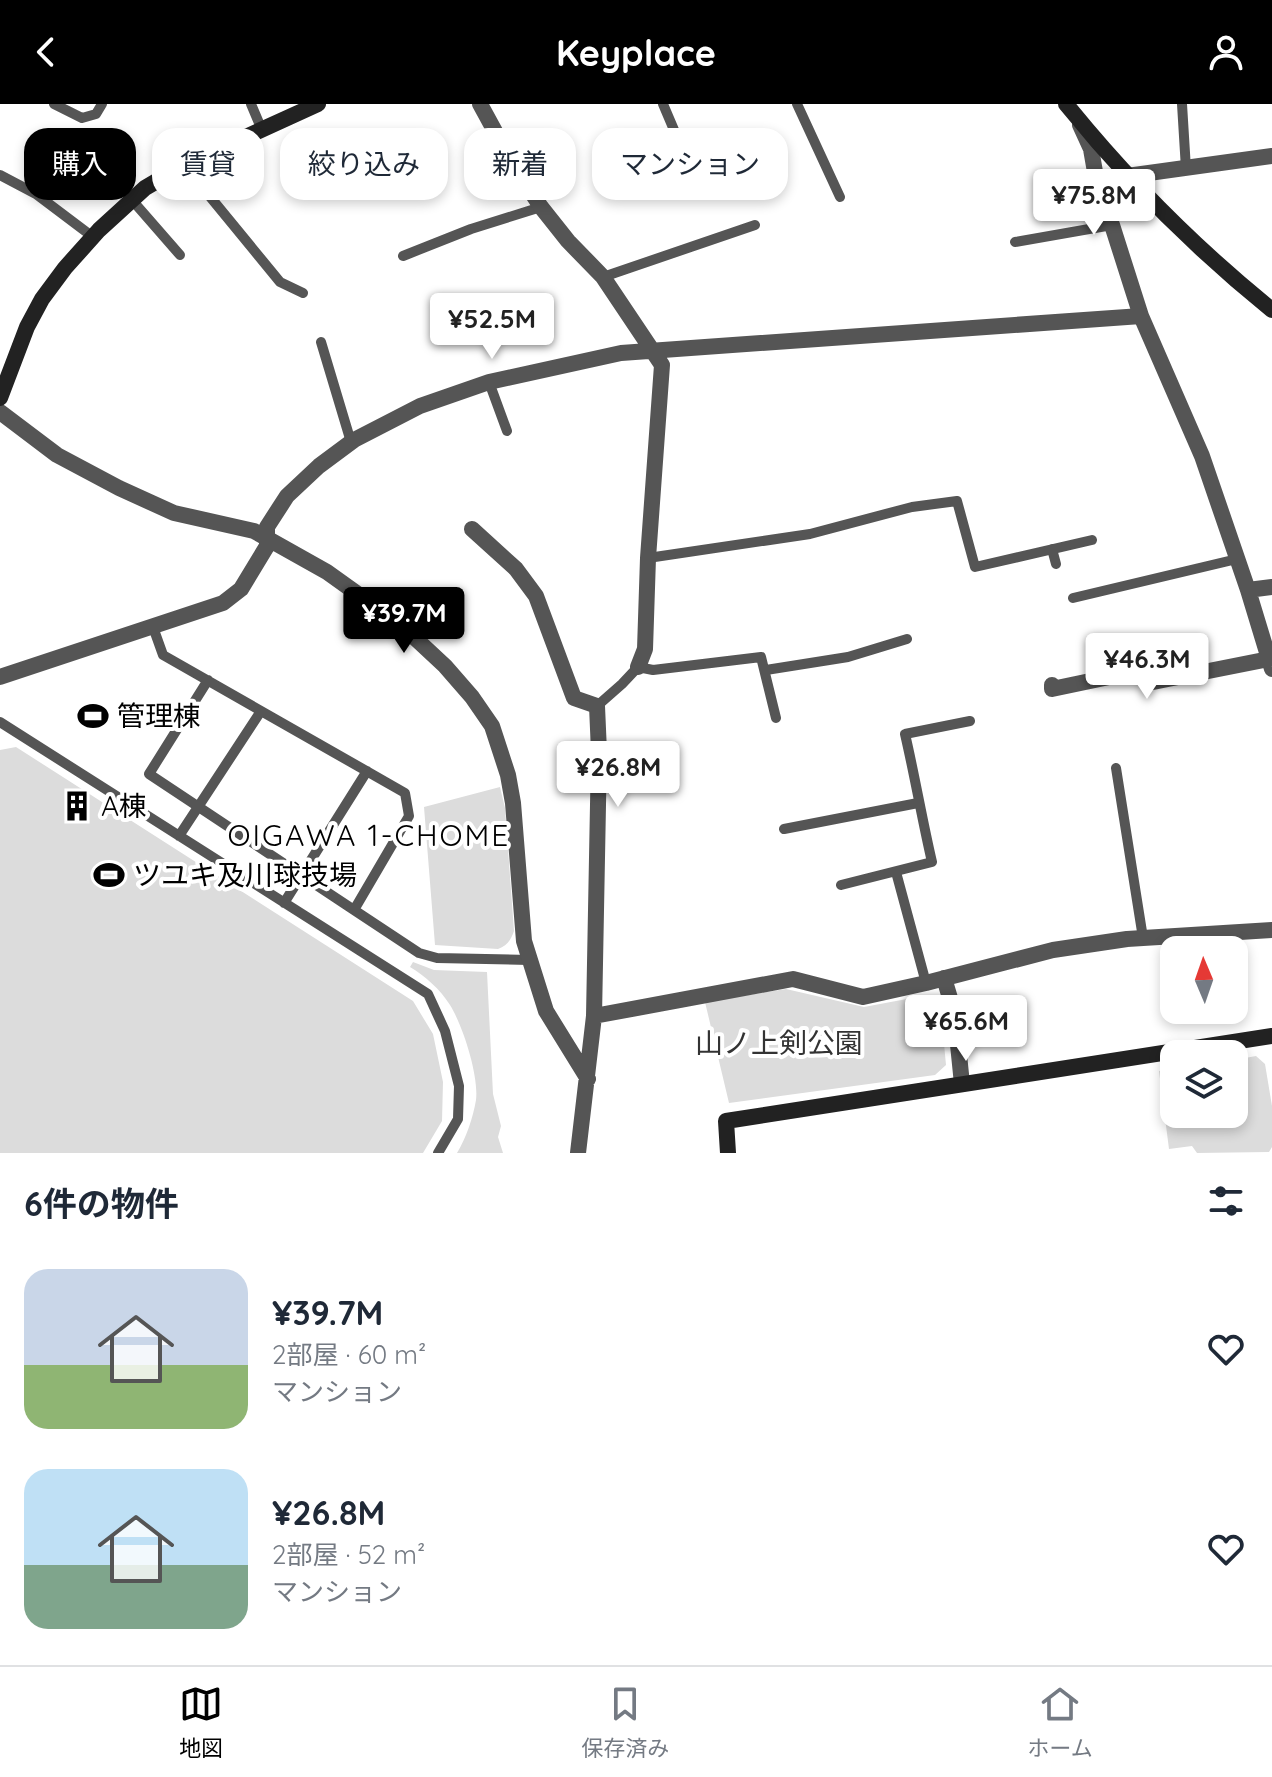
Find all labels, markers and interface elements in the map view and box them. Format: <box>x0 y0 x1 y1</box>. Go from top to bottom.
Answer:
icon: back <box>24 30 68 74</box>
text: Keyplace <box>556 30 716 75</box>
icon: person <box>1204 30 1248 74</box>
chip: 購入 <box>24 128 136 200</box>
chip: 賃貸 <box>152 128 264 200</box>
chip: 絞り込み <box>280 128 448 200</box>
chip: 新着 <box>464 128 576 200</box>
chip: マンション <box>592 128 788 200</box>
pin: ¥75.8M <box>1029 169 1159 237</box>
text: ¥75.8M <box>1051 178 1137 211</box>
pin: ¥52.5M <box>427 293 557 361</box>
text: ¥52.5M <box>448 302 536 335</box>
pin: ¥39.7M <box>339 587 469 655</box>
text: ¥39.7M <box>361 596 447 629</box>
pin: ¥46.3M <box>1082 633 1212 701</box>
text: ¥46.3M <box>1104 642 1190 675</box>
place label: 管理棟 <box>117 698 201 733</box>
sports icon: 管理棟 <box>76 699 110 733</box>
pin: ¥26.8M <box>553 741 683 809</box>
text: ¥26.8M <box>575 750 661 783</box>
place label: A棟 <box>101 788 147 823</box>
building icon: A棟 <box>60 789 94 823</box>
district label: OIGAWA 1-CHOME <box>228 816 510 854</box>
place label: ツユキ及川球技場 <box>133 857 357 892</box>
sports icon: ツユキ及川球技場 <box>92 858 126 892</box>
north arrow <box>1160 936 1248 1024</box>
map controls <box>1160 936 1248 1128</box>
pin: ¥65.6M <box>901 995 1031 1063</box>
text: ¥65.6M <box>923 1004 1009 1037</box>
park label: 山ノ上剣公園 <box>695 1025 863 1060</box>
button: layers <box>1160 1040 1248 1128</box>
icon: filters <box>1204 1179 1248 1223</box>
text: 6件の物件 <box>24 1182 179 1225</box>
text: ¥39.7M <box>272 1291 383 1334</box>
icon: home <box>88 1301 184 1397</box>
icon: heart <box>1204 1327 1248 1371</box>
text: 2部屋 · 60 m² <box>272 1338 426 1371</box>
text: マンション <box>272 1375 402 1408</box>
text: ¥26.8M <box>272 1491 385 1534</box>
icon: home <box>88 1501 184 1597</box>
icon: heart <box>1204 1527 1248 1571</box>
text: 2部屋 · 52 m² <box>272 1538 425 1571</box>
text: マンション <box>272 1575 402 1608</box>
tab: 地図 <box>179 1682 223 1762</box>
tab: 保存済み <box>581 1682 669 1762</box>
tab: ホーム <box>1028 1682 1093 1762</box>

